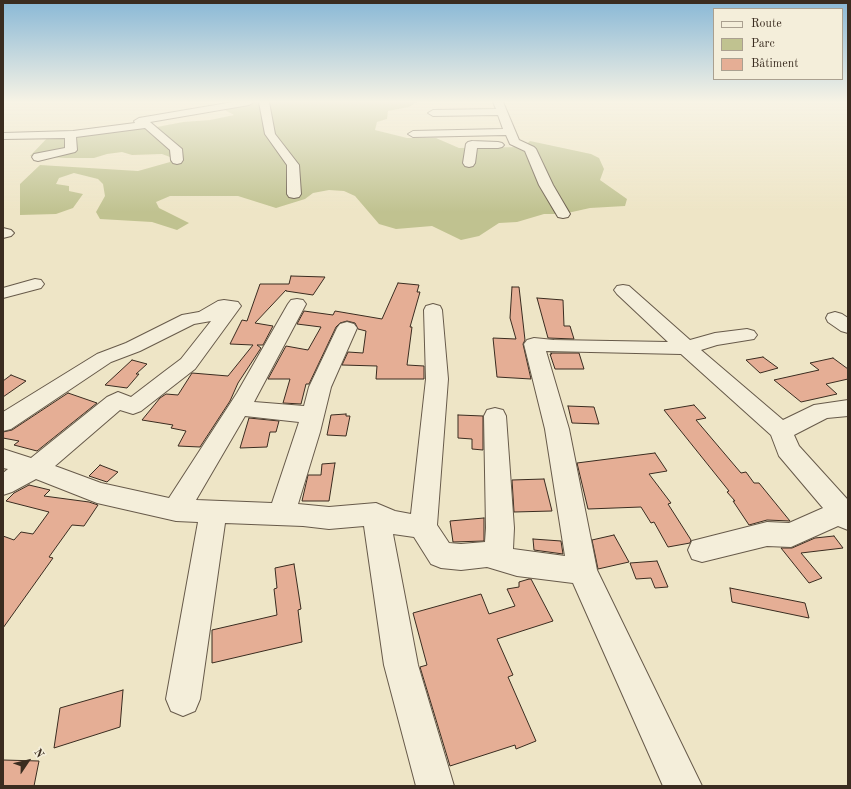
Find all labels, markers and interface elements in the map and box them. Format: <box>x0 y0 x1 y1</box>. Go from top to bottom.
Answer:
legend <box>713 8 843 80</box>
text: Route <box>751 18 782 30</box>
text: Parc <box>751 38 775 50</box>
text: Bâtiment <box>751 58 798 70</box>
north arrow <box>8 741 48 781</box>
text: N <box>31 747 45 760</box>

